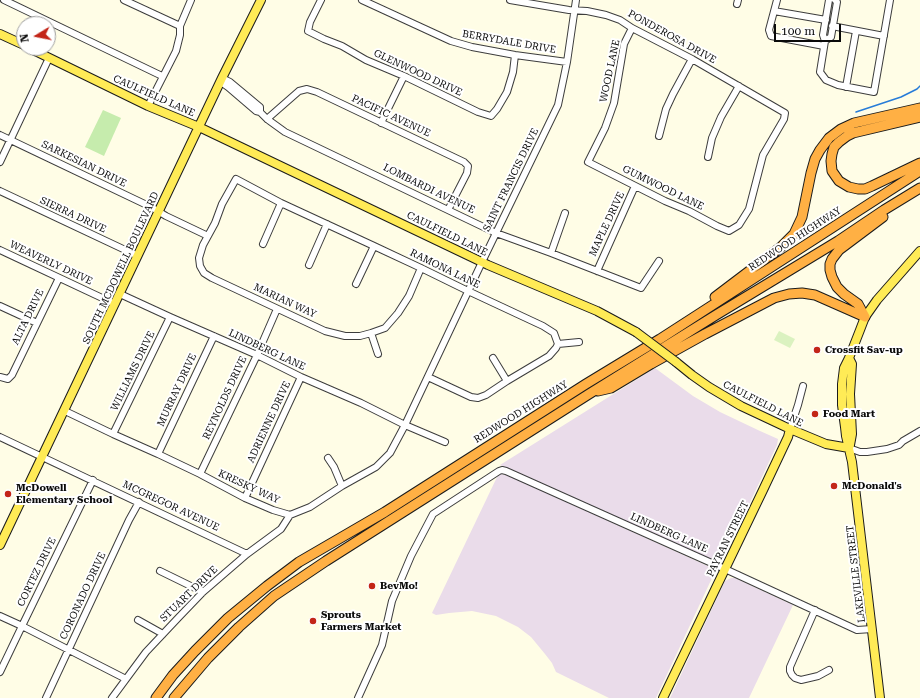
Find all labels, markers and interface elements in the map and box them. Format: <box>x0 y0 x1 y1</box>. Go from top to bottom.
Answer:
street label: PONDEROSA DRIVE <box>626 8 718 66</box>
north arrow <box>16 16 56 56</box>
scale bar <box>776 16 843 42</box>
text: 100 m <box>781 24 815 38</box>
street label: BERRYDALE DRIVE <box>461 28 557 56</box>
text: N <box>18 33 32 43</box>
street label: WOOD LANE <box>597 39 623 103</box>
street label: GLENWOOD DRIVE <box>372 47 464 99</box>
street label: CAULFIELD LANE <box>111 73 197 119</box>
street label: PACIFIC AVENUE <box>350 93 432 139</box>
street label: SAINT FRANCIS DRIVE <box>481 126 541 234</box>
street label: SARKESIAN DRIVE <box>40 138 128 190</box>
street label: LOMBARDI AVENUE <box>381 162 477 216</box>
street label: GUMWOOD LANE <box>620 163 706 213</box>
street label: SOUTH MCDOWELL BOULEVARD <box>80 190 162 346</box>
street label: MAPLE DRIVE <box>587 190 627 258</box>
street label: SIERRA DRIVE <box>38 194 108 236</box>
street label: REDWOOD HIGHWAY <box>746 204 844 274</box>
street label: CAULFIELD LANE <box>405 209 489 259</box>
street label: WEAVERLY DRIVE <box>8 239 94 287</box>
street label: RAMONA LANE <box>408 247 482 291</box>
street label: MARIAN WAY <box>252 281 318 321</box>
street label: ALTA DRIVE <box>9 287 47 347</box>
street label: LINDBERG LANE <box>227 327 307 373</box>
street label: WILLIAMS DRIVE <box>109 329 157 413</box>
place label: Crossfit Sav-up <box>825 344 903 356</box>
marker: Crossfit Sav-up <box>812 345 822 355</box>
street label: MURRAY DRIVE <box>155 352 199 428</box>
street label: REYNOLDS DRIVE <box>200 354 250 442</box>
street label: REDWOOD HIGHWAY <box>472 378 570 446</box>
street label: ADRIENNE DRIVE <box>245 379 293 465</box>
street label: CAULFIELD LANE <box>721 379 805 429</box>
place label: Food Mart <box>823 408 875 420</box>
marker: Food Mart <box>810 409 820 419</box>
street label: KRESKY WAY <box>216 467 282 507</box>
street label: MCGREGOR AVENUE <box>121 478 221 534</box>
place label: McDonald's <box>842 480 902 492</box>
marker: McDonald's <box>829 481 839 491</box>
place label: McDowell Elementary School <box>16 482 112 506</box>
marker: McDowell Elementary School <box>3 489 13 499</box>
street label: PAYRAN STREET <box>704 499 752 579</box>
street label: LINDBERG LANE <box>628 511 710 555</box>
street label: LAKEVILLE STREET <box>844 525 868 623</box>
street label: CORTEZ DRIVE <box>15 535 59 609</box>
street label: CORONADO DRIVE <box>58 550 108 642</box>
street label: STUART DRIVE <box>158 564 220 624</box>
place label: BevMo! <box>380 580 418 592</box>
marker: BevMo! <box>367 581 377 591</box>
place label: Sprouts Farmers Market <box>321 609 401 632</box>
marker: Sprouts Farmers Market <box>308 616 318 626</box>

